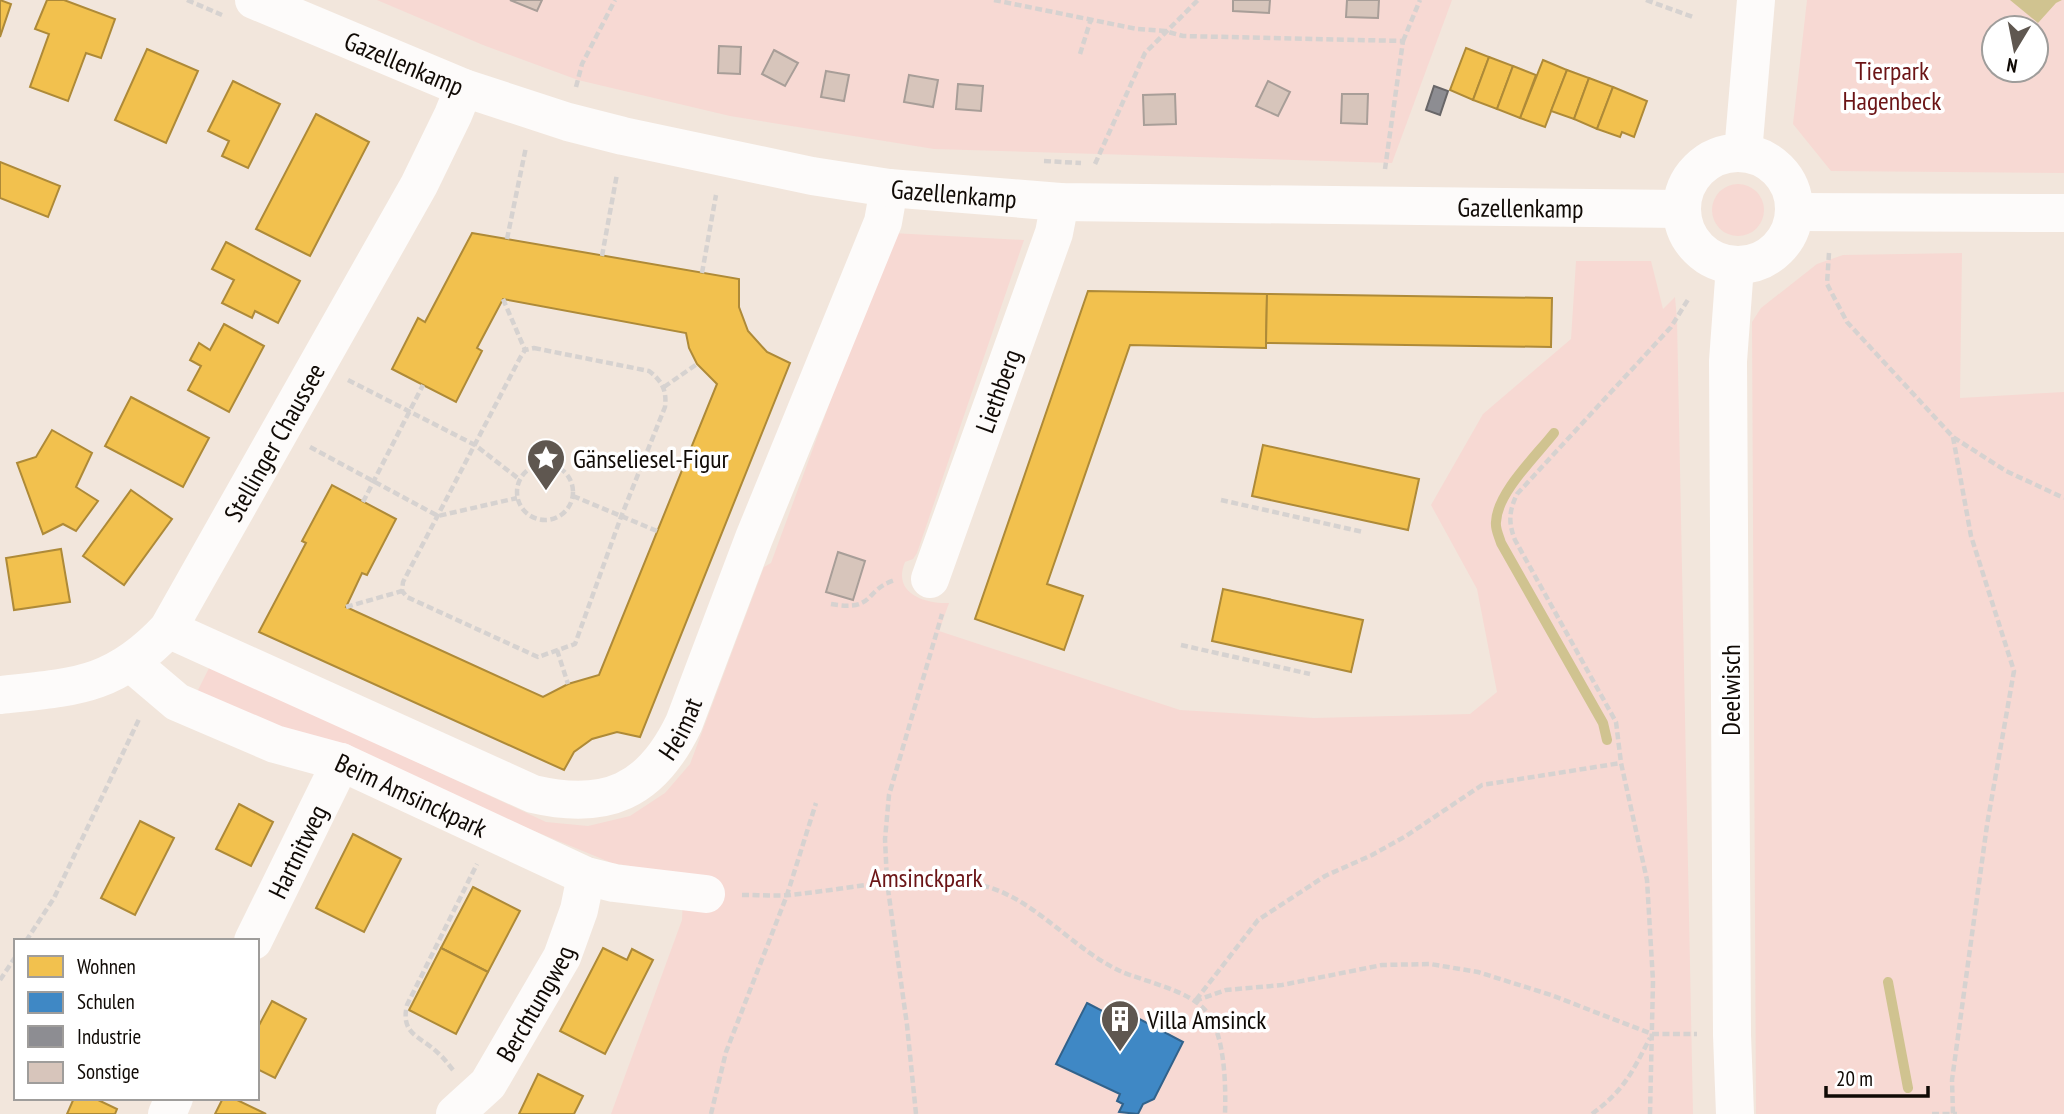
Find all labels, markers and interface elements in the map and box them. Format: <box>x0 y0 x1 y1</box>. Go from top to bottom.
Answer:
north arrow <box>1980 14 2050 84</box>
street label: Gazellenkamp <box>340 23 469 103</box>
text: N <box>2005 53 2019 78</box>
park label: Tierpark Hagenbeck <box>1843 54 1941 117</box>
street label: Gazellenkamp <box>890 172 1018 215</box>
street label: Gazellenkamp <box>1457 190 1584 224</box>
street label: Liethberg <box>967 345 1028 437</box>
street label: Stellinger Chaussee <box>216 357 332 527</box>
place icon: Gänseliesel-Figur <box>525 437 567 492</box>
place label: Gänseliesel-Figur <box>573 442 729 475</box>
street label: Deelwisch <box>1714 644 1747 736</box>
street label: Heimat <box>651 693 709 766</box>
street label: Beim Amsinckpark <box>330 745 493 844</box>
street label: Hartnitweg <box>260 799 334 904</box>
park label: Amsinckpark <box>869 861 983 894</box>
legend <box>14 939 259 1100</box>
street label: Berchtungweg <box>488 941 581 1067</box>
text: Wohnen <box>77 953 136 980</box>
text: Schulen <box>77 988 135 1015</box>
building icon: Villa Amsinck <box>1099 998 1141 1053</box>
place label: Villa Amsinck <box>1146 1003 1266 1036</box>
text: Industrie <box>77 1023 141 1050</box>
scale bar <box>1826 1054 1927 1098</box>
text: Sonstige <box>77 1058 139 1085</box>
text: 20 m <box>1836 1065 1873 1092</box>

